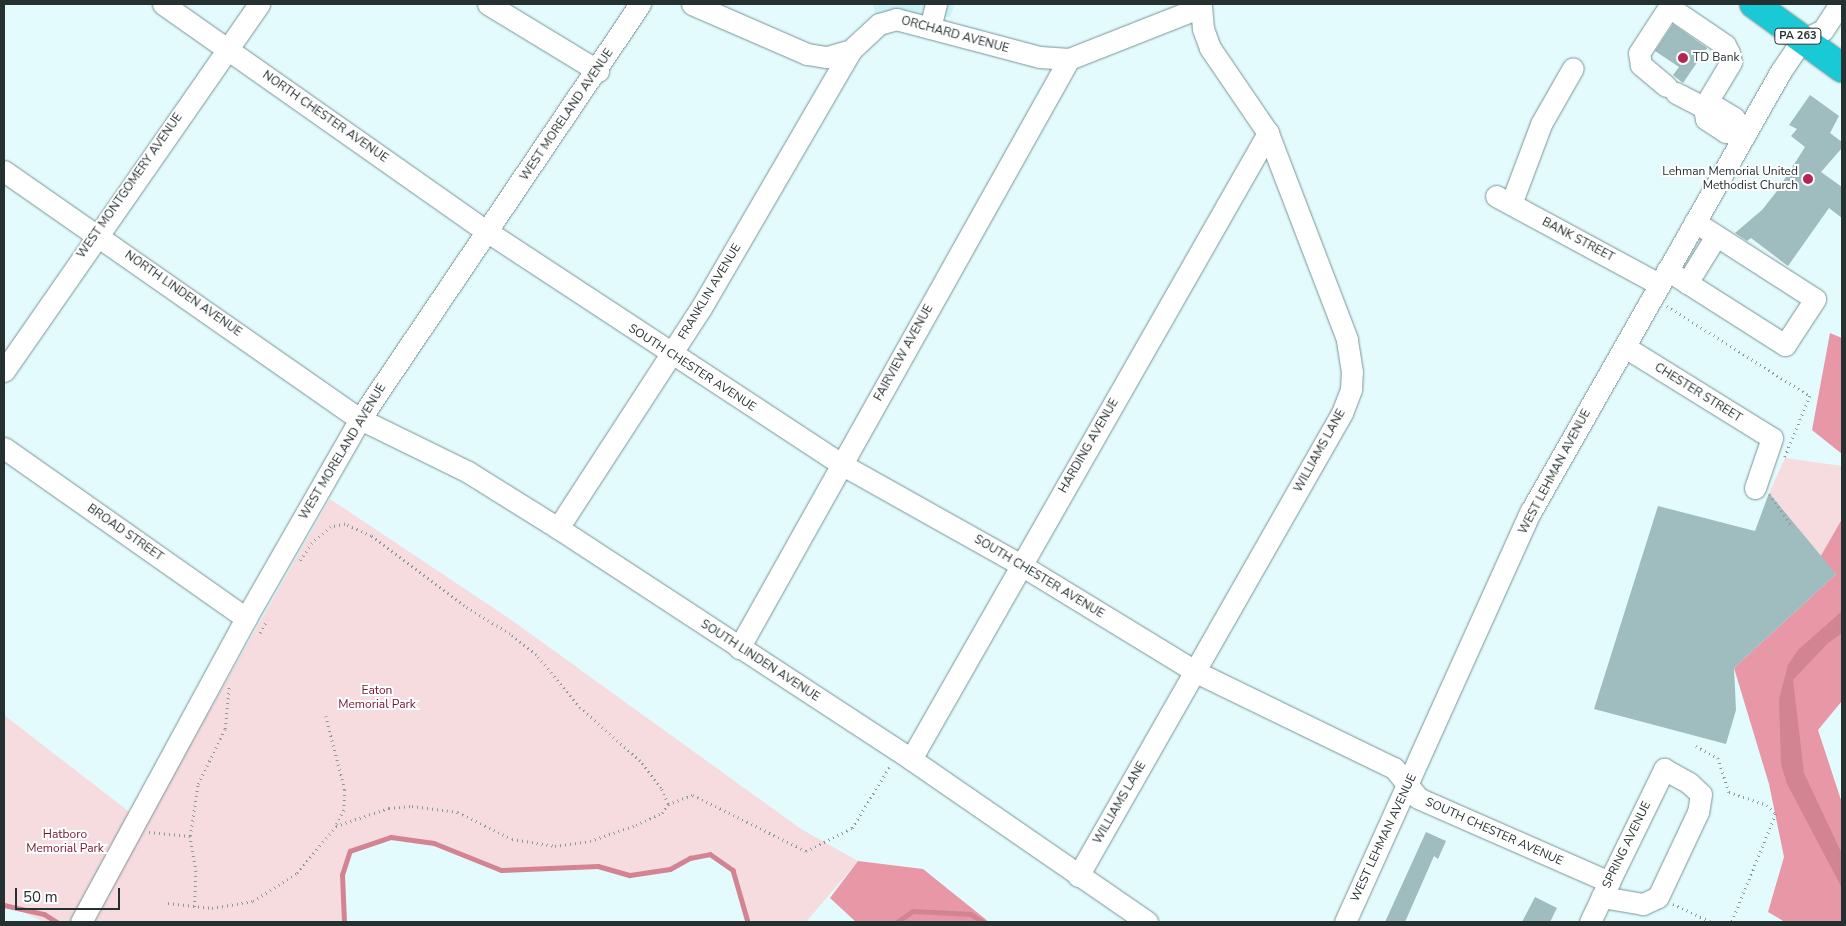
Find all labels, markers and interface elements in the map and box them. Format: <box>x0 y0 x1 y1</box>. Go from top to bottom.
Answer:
street label: ORCHARD AVENUE <box>899 14 1011 56</box>
road number: PA 263 <box>1774 28 1822 44</box>
street label: WEST MORELAND AVENUE <box>517 46 617 184</box>
place label: TD Bank <box>1693 51 1739 65</box>
marker: TD Bank <box>1677 52 1689 64</box>
street label: NORTH CHESTER AVENUE <box>259 68 391 166</box>
street label: WEST MONTGOMERY AVENUE <box>74 111 186 261</box>
place label: Lehman Memorial United Methodist Church <box>1662 165 1798 193</box>
marker: Lehman Memorial United Methodist Church <box>1802 173 1814 185</box>
street label: BANK STREET <box>1539 215 1617 265</box>
street label: FRANKLIN AVENUE <box>676 242 744 342</box>
street label: NORTH LINDEN AVENUE <box>122 248 244 340</box>
street label: FAIRVIEW AVENUE <box>871 302 937 404</box>
street label: SOUTH CHESTER AVENUE <box>625 321 759 415</box>
street label: CHESTER STREET <box>1652 360 1744 426</box>
street label: WEST MORELAND AVENUE <box>297 381 389 523</box>
street label: HARDING AVENUE <box>1056 396 1122 496</box>
street label: WILLIAMS LANE <box>1291 407 1349 495</box>
street label: WEST LEHMAN AVENUE <box>1516 407 1594 537</box>
street label: BROAD STREET <box>84 501 166 565</box>
street label: SOUTH CHESTER AVENUE <box>971 532 1107 622</box>
street label: SOUTH LINDEN AVENUE <box>698 617 822 705</box>
park label: Eaton Memorial Park <box>338 684 416 712</box>
street label: WILLIAMS LANE <box>1091 759 1149 847</box>
street label: WEST LEHMAN AVENUE <box>1348 772 1420 904</box>
street label: SOUTH CHESTER AVENUE <box>1423 795 1565 869</box>
street label: SPRING AVENUE <box>1600 799 1654 891</box>
park label: Hatboro Memorial Park <box>26 828 104 856</box>
scale bar <box>18 878 122 910</box>
text: 50 m <box>23 887 58 907</box>

